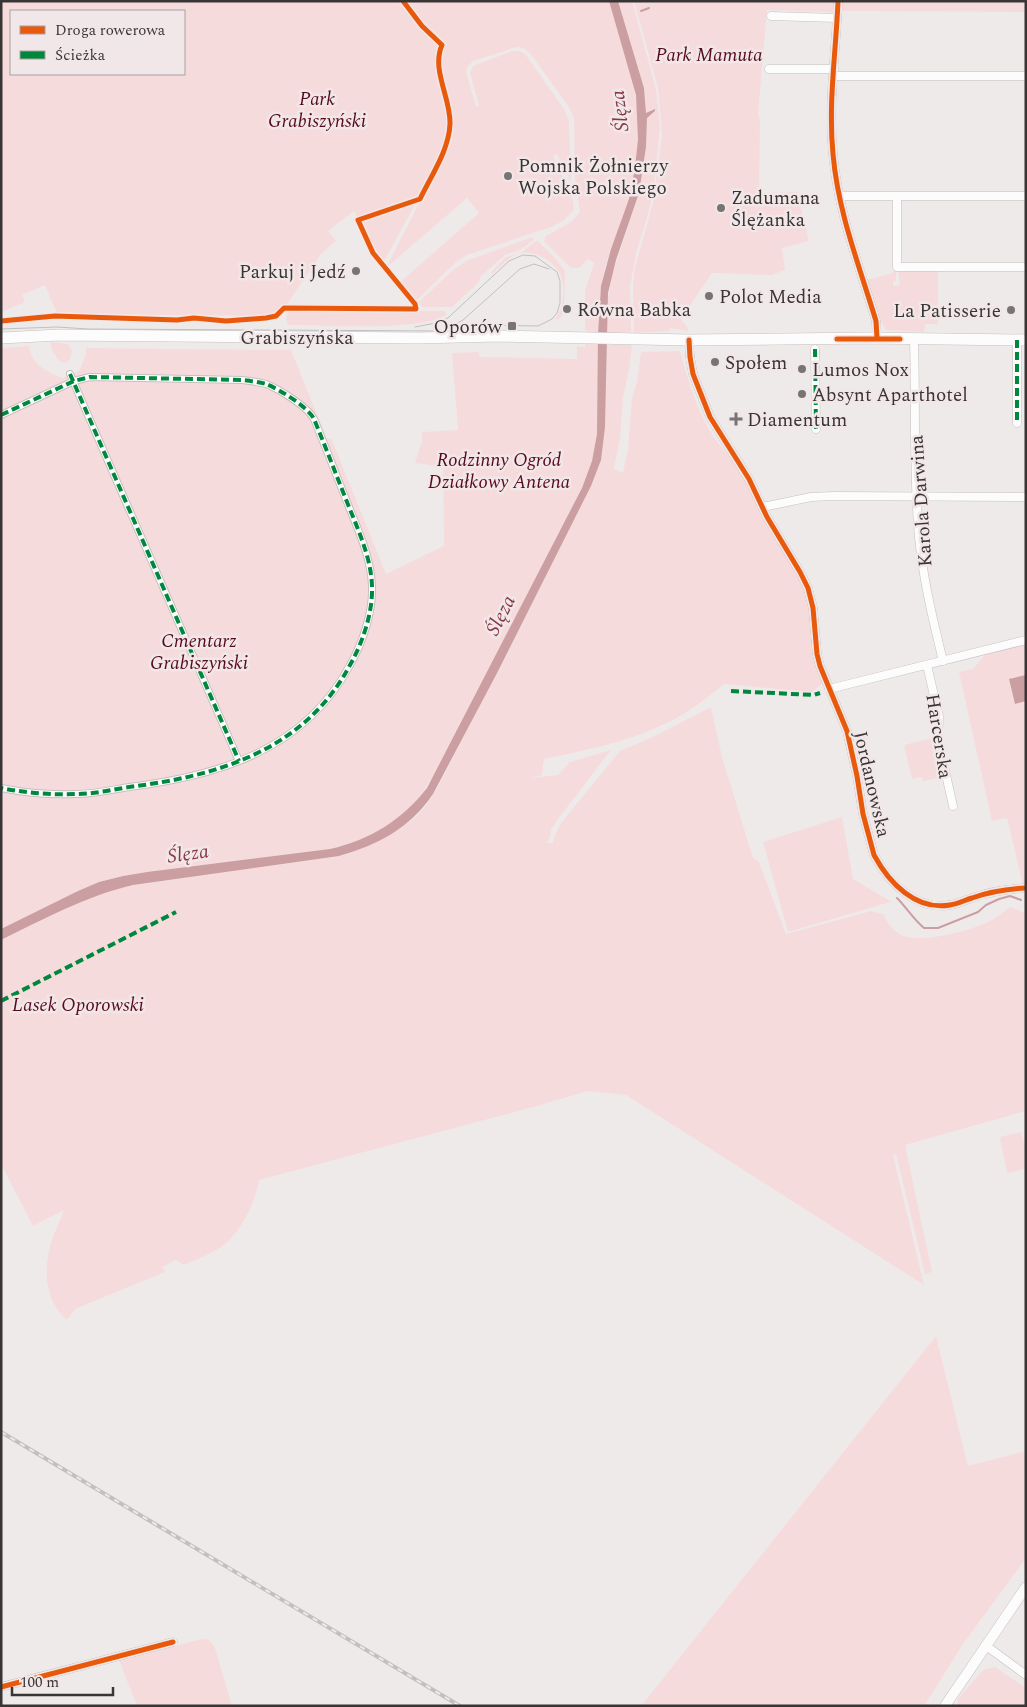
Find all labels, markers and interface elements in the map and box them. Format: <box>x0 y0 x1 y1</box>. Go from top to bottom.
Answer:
legend <box>10 10 185 75</box>
text: Droga rowerowa <box>55 19 166 42</box>
park label: Park Mamuta <box>655 41 763 70</box>
text: Ścieżka <box>55 44 106 67</box>
park label: Park Grabiszyński <box>268 85 366 136</box>
water label: Ślęza <box>603 88 637 133</box>
place label: Pomnik Żołnierzy Wojska Polskiego <box>518 152 669 203</box>
marker: Pomnik Żołnierzy Wojska Polskiego <box>502 170 514 182</box>
place label: Zadumana Ślężanka <box>731 184 820 235</box>
marker: Zadumana Ślężanka <box>715 202 727 214</box>
place label: Parkuj i Jedź <box>239 258 346 287</box>
marker: Parkuj i Jedź <box>350 265 362 277</box>
place label: Polot Media <box>719 283 822 312</box>
marker: Polot Media <box>703 290 715 302</box>
place label: Równa Babka <box>577 296 692 325</box>
place label: La Patisserie <box>893 297 1001 326</box>
marker: Równa Babka <box>561 303 573 315</box>
marker: La Patisserie <box>1005 304 1017 316</box>
place label: Oporów <box>433 313 503 342</box>
marker: Oporów <box>506 320 518 332</box>
street label: Grabiszyńska <box>240 324 354 353</box>
place label: Społem <box>725 349 787 378</box>
marker: Społem <box>709 356 721 368</box>
place label: Lumos Nox <box>812 356 909 385</box>
marker: Lumos Nox <box>796 363 808 375</box>
place label: Absynt Aparthotel <box>812 381 968 410</box>
marker: Absynt Aparthotel <box>796 388 808 400</box>
place label: Diamentum <box>747 406 847 435</box>
marker: Diamentum <box>729 412 743 426</box>
street label: Karola Darwina <box>902 433 941 568</box>
park label: Rodzinny Ogród Działkowy Antena <box>428 446 571 497</box>
water label: Ślęza <box>478 590 524 641</box>
park label: Cmentarz Grabiszyński <box>150 627 248 678</box>
street label: Harcerska <box>917 692 960 782</box>
street label: Jordanowska <box>845 728 898 841</box>
water label: Ślęza <box>165 836 211 872</box>
park label: Lasek Oporowski <box>12 991 144 1020</box>
scale bar <box>12 1664 114 1696</box>
text: 100 m <box>20 1671 59 1694</box>

